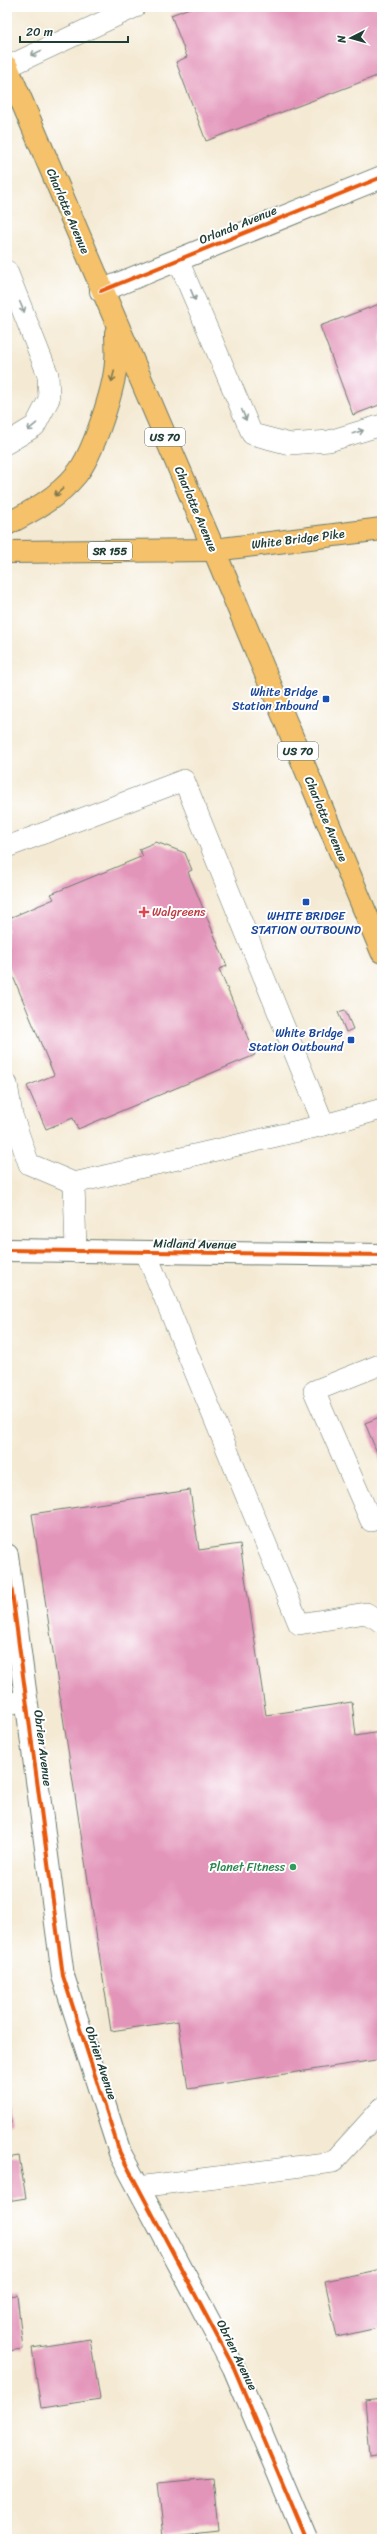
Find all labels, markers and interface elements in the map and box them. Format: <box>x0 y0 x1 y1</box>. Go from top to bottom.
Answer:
scale bar <box>20 18 128 44</box>
north arrow <box>331 18 371 58</box>
text: 20 m <box>26 21 53 43</box>
text: N <box>332 34 352 45</box>
one-way arrow <box>31 50 43 57</box>
street label: Charlotte Avenue <box>40 165 96 258</box>
street label: Orlando Avenue <box>196 199 280 251</box>
one-way arrow <box>190 289 198 301</box>
one-way arrow <box>19 300 27 312</box>
one-way arrow <box>108 370 116 383</box>
one-way arrow <box>240 409 248 421</box>
one-way arrow <box>27 422 37 431</box>
road number: US 70 <box>145 428 185 446</box>
one-way arrow <box>352 428 365 435</box>
street label: Charlotte Avenue <box>168 463 224 556</box>
one-way arrow <box>54 487 64 496</box>
street label: White Bridge Pike <box>250 522 346 556</box>
road number: SR 155 <box>88 542 132 560</box>
place label: White Bridge Station Inbound <box>232 681 320 717</box>
marker: White Bridge Station Inbound <box>321 694 331 704</box>
road number: US 70 <box>278 742 318 760</box>
street label: Charlotte Avenue <box>298 773 354 866</box>
marker: WHITE BRIDGE STATION OUTBOUND <box>301 897 311 907</box>
place label: Walgreens <box>152 901 206 923</box>
place label: WHITE BRIDGE STATION OUTBOUND <box>251 905 362 941</box>
marker: Walgreens <box>139 907 149 917</box>
place label: White Bridge Station Outbound <box>249 1022 345 1058</box>
marker: White Bridge Station Outbound <box>346 1035 356 1045</box>
street label: Midland Avenue <box>153 1232 237 1256</box>
street label: Obrien Avenue <box>27 1709 59 1787</box>
place label: Planet Fitness <box>210 1856 285 1878</box>
marker: Planet Fitness <box>288 1862 298 1872</box>
street label: Obrien Avenue <box>79 2023 123 2103</box>
street label: Obrien Avenue <box>210 2316 264 2394</box>

